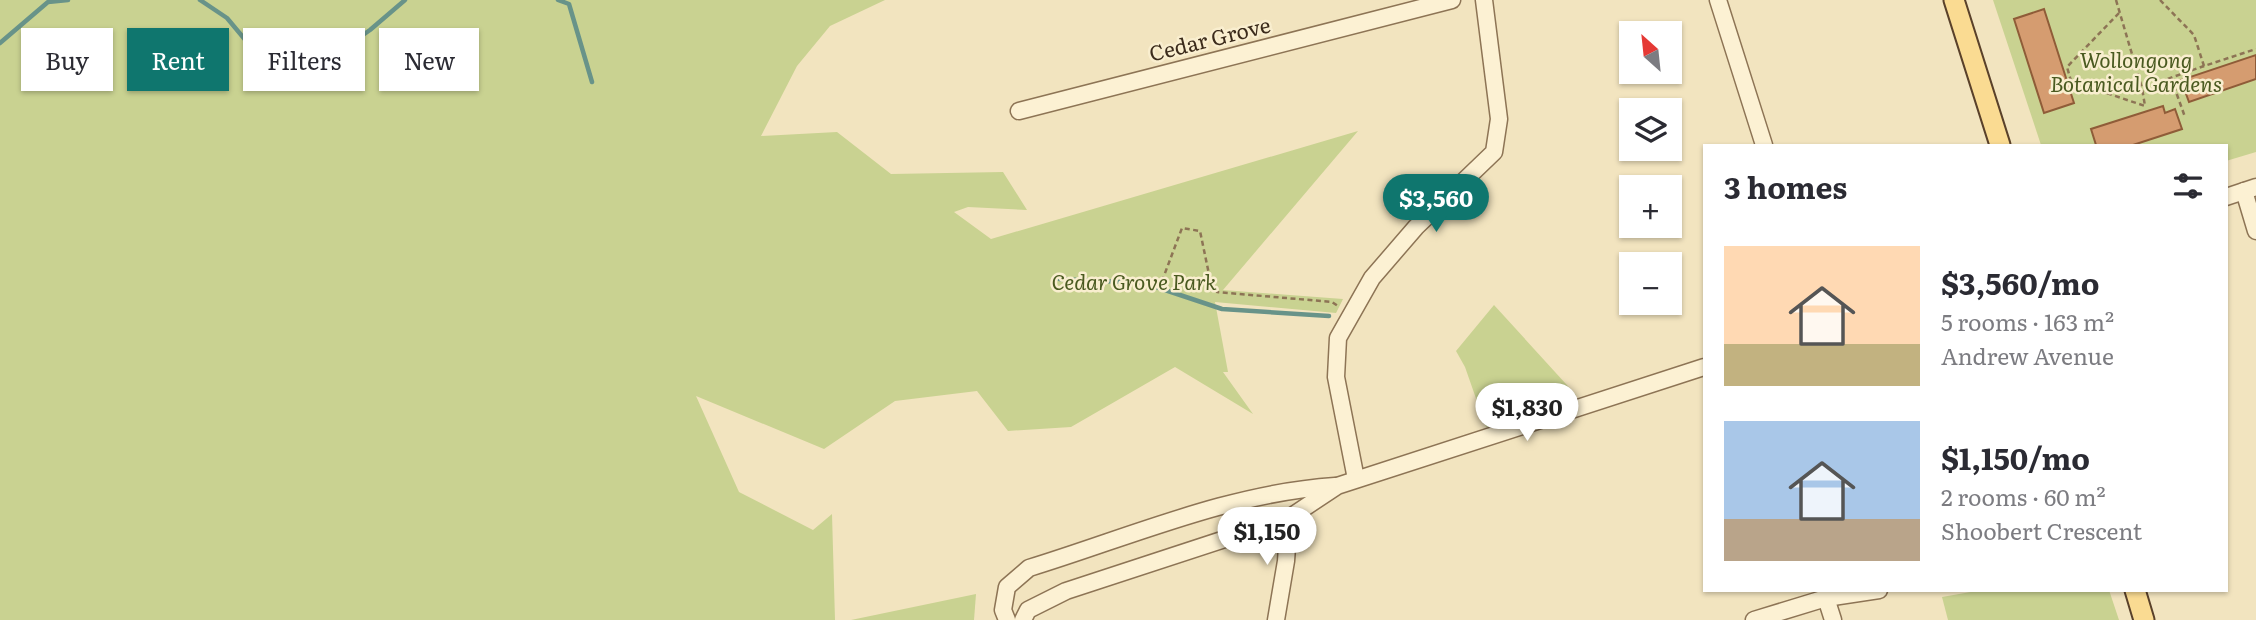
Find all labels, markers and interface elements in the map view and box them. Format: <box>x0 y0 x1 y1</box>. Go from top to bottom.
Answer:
street label: Cedar Grove <box>1146 8 1273 68</box>
north arrow <box>1619 21 1682 84</box>
map controls <box>1619 21 1682 315</box>
chip: Buy <box>21 28 113 91</box>
chip: Rent <box>127 28 229 91</box>
chip: Filters <box>243 28 365 91</box>
chip: New <box>379 28 479 91</box>
park label: Wollongong Botanical Gardens <box>2050 43 2222 98</box>
button: layers <box>1619 98 1682 161</box>
text: 3 homes <box>1724 164 1847 208</box>
icon: filters <box>2169 167 2207 205</box>
pin: $3,560 <box>1379 174 1493 234</box>
button: + <box>1619 175 1682 238</box>
text: $3,560 <box>1399 180 1473 214</box>
button: − <box>1619 252 1682 315</box>
text: $3,560/mo <box>1941 260 2099 304</box>
park label: Cedar Grove Park <box>1051 265 1217 296</box>
icon: home <box>1780 274 1864 358</box>
text: 5 rooms · 163 m² <box>1941 304 2114 338</box>
text: Andrew Avenue <box>1941 338 2114 372</box>
pin: $1,830 <box>1470 384 1584 443</box>
text: $1,830 <box>1491 389 1563 423</box>
text: $1,150/mo <box>1941 435 2090 479</box>
icon: home <box>1780 449 1864 533</box>
text: 2 rooms · 60 m² <box>1941 479 2106 513</box>
pin: $1,150 <box>1210 508 1324 567</box>
text: $1,150 <box>1234 513 1300 547</box>
text: Shoobert Crescent <box>1941 513 2142 547</box>

